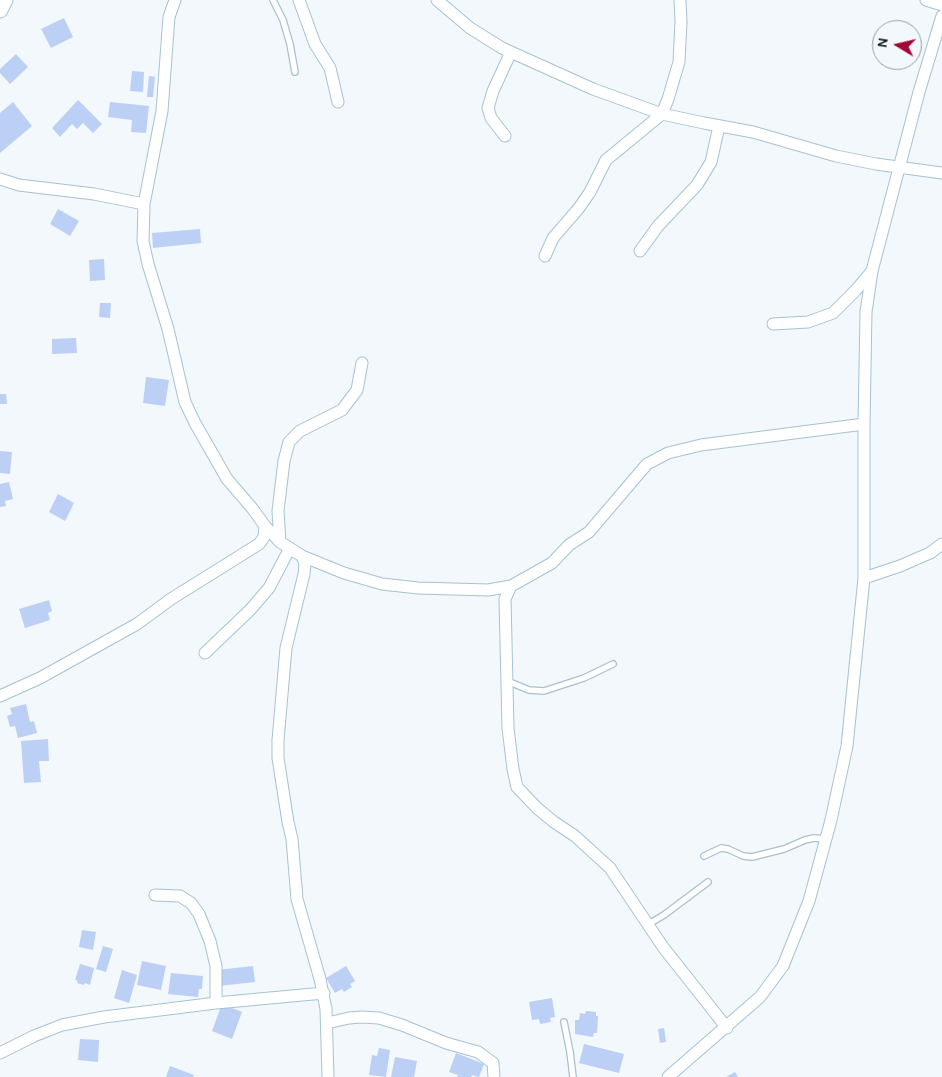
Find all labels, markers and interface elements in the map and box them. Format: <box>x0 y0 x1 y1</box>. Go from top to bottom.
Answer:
north arrow <box>872 20 922 70</box>
text: N <box>873 36 892 49</box>

